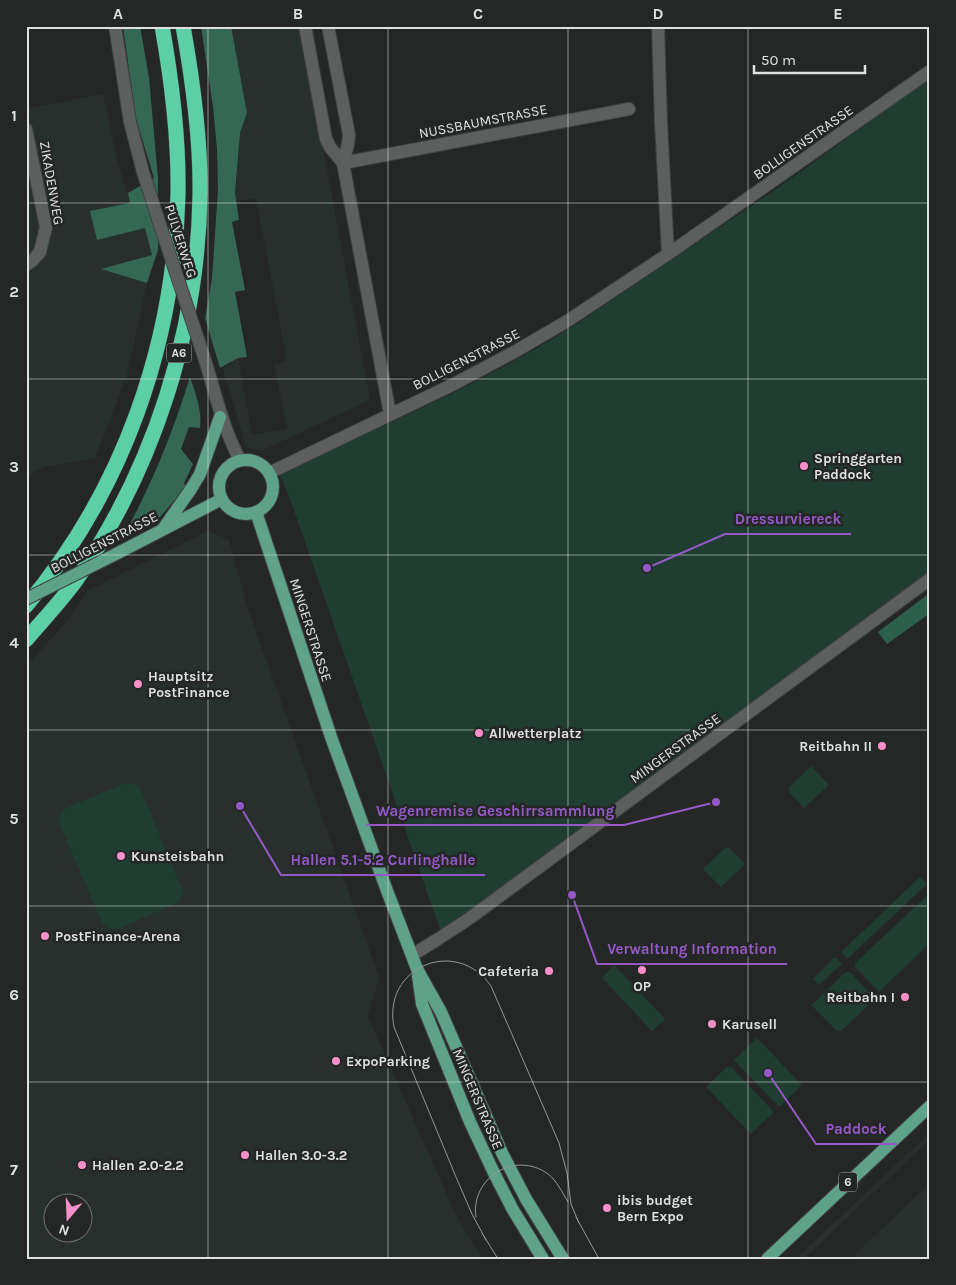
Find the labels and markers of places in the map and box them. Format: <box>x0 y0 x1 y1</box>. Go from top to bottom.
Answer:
place label: Springgarten Paddock <box>814 450 902 483</box>
marker: Springgarten Paddock <box>798 460 810 472</box>
callout: Dressurviereck <box>725 504 851 534</box>
place label: Hauptsitz PostFinance <box>148 668 230 701</box>
marker: Hauptsitz PostFinance <box>132 678 144 690</box>
place label: Allwetterplatz <box>489 725 582 742</box>
marker: Allwetterplatz <box>473 727 485 739</box>
place label: Reitbahn II <box>799 738 872 755</box>
marker: Reitbahn II <box>876 740 888 752</box>
callout: Wagenremise Geschirrsammlung <box>366 795 624 825</box>
callout: Hallen 5.1-5.2 Curlinghalle <box>281 845 485 875</box>
place label: Kunsteisbahn <box>131 848 224 865</box>
marker: Kunsteisbahn <box>115 850 127 862</box>
place label: PostFinance-Arena <box>55 928 180 945</box>
marker: PostFinance-Arena <box>39 930 51 942</box>
callout: Verwaltung Information <box>597 934 787 964</box>
place label: Cafeteria <box>478 963 539 980</box>
marker: OP <box>636 964 648 976</box>
marker: Cafeteria <box>543 965 555 977</box>
place label: OP <box>633 978 651 995</box>
place label: Reitbahn I <box>826 989 895 1006</box>
marker: Reitbahn I <box>899 991 911 1003</box>
place label: Karusell <box>722 1016 777 1033</box>
marker: Karusell <box>706 1018 718 1030</box>
place label: ExpoParking <box>346 1053 430 1070</box>
marker: ExpoParking <box>330 1055 342 1067</box>
callout: Paddock <box>816 1114 897 1144</box>
place label: Hallen 3.0-3.2 <box>255 1147 347 1164</box>
marker: Hallen 3.0-3.2 <box>239 1149 251 1161</box>
place label: Hallen 2.0-2.2 <box>92 1157 184 1174</box>
marker: Hallen 2.0-2.2 <box>76 1159 88 1171</box>
place label: ibis budget Bern Expo <box>617 1192 693 1225</box>
marker: ibis budget Bern Expo <box>601 1202 613 1214</box>

